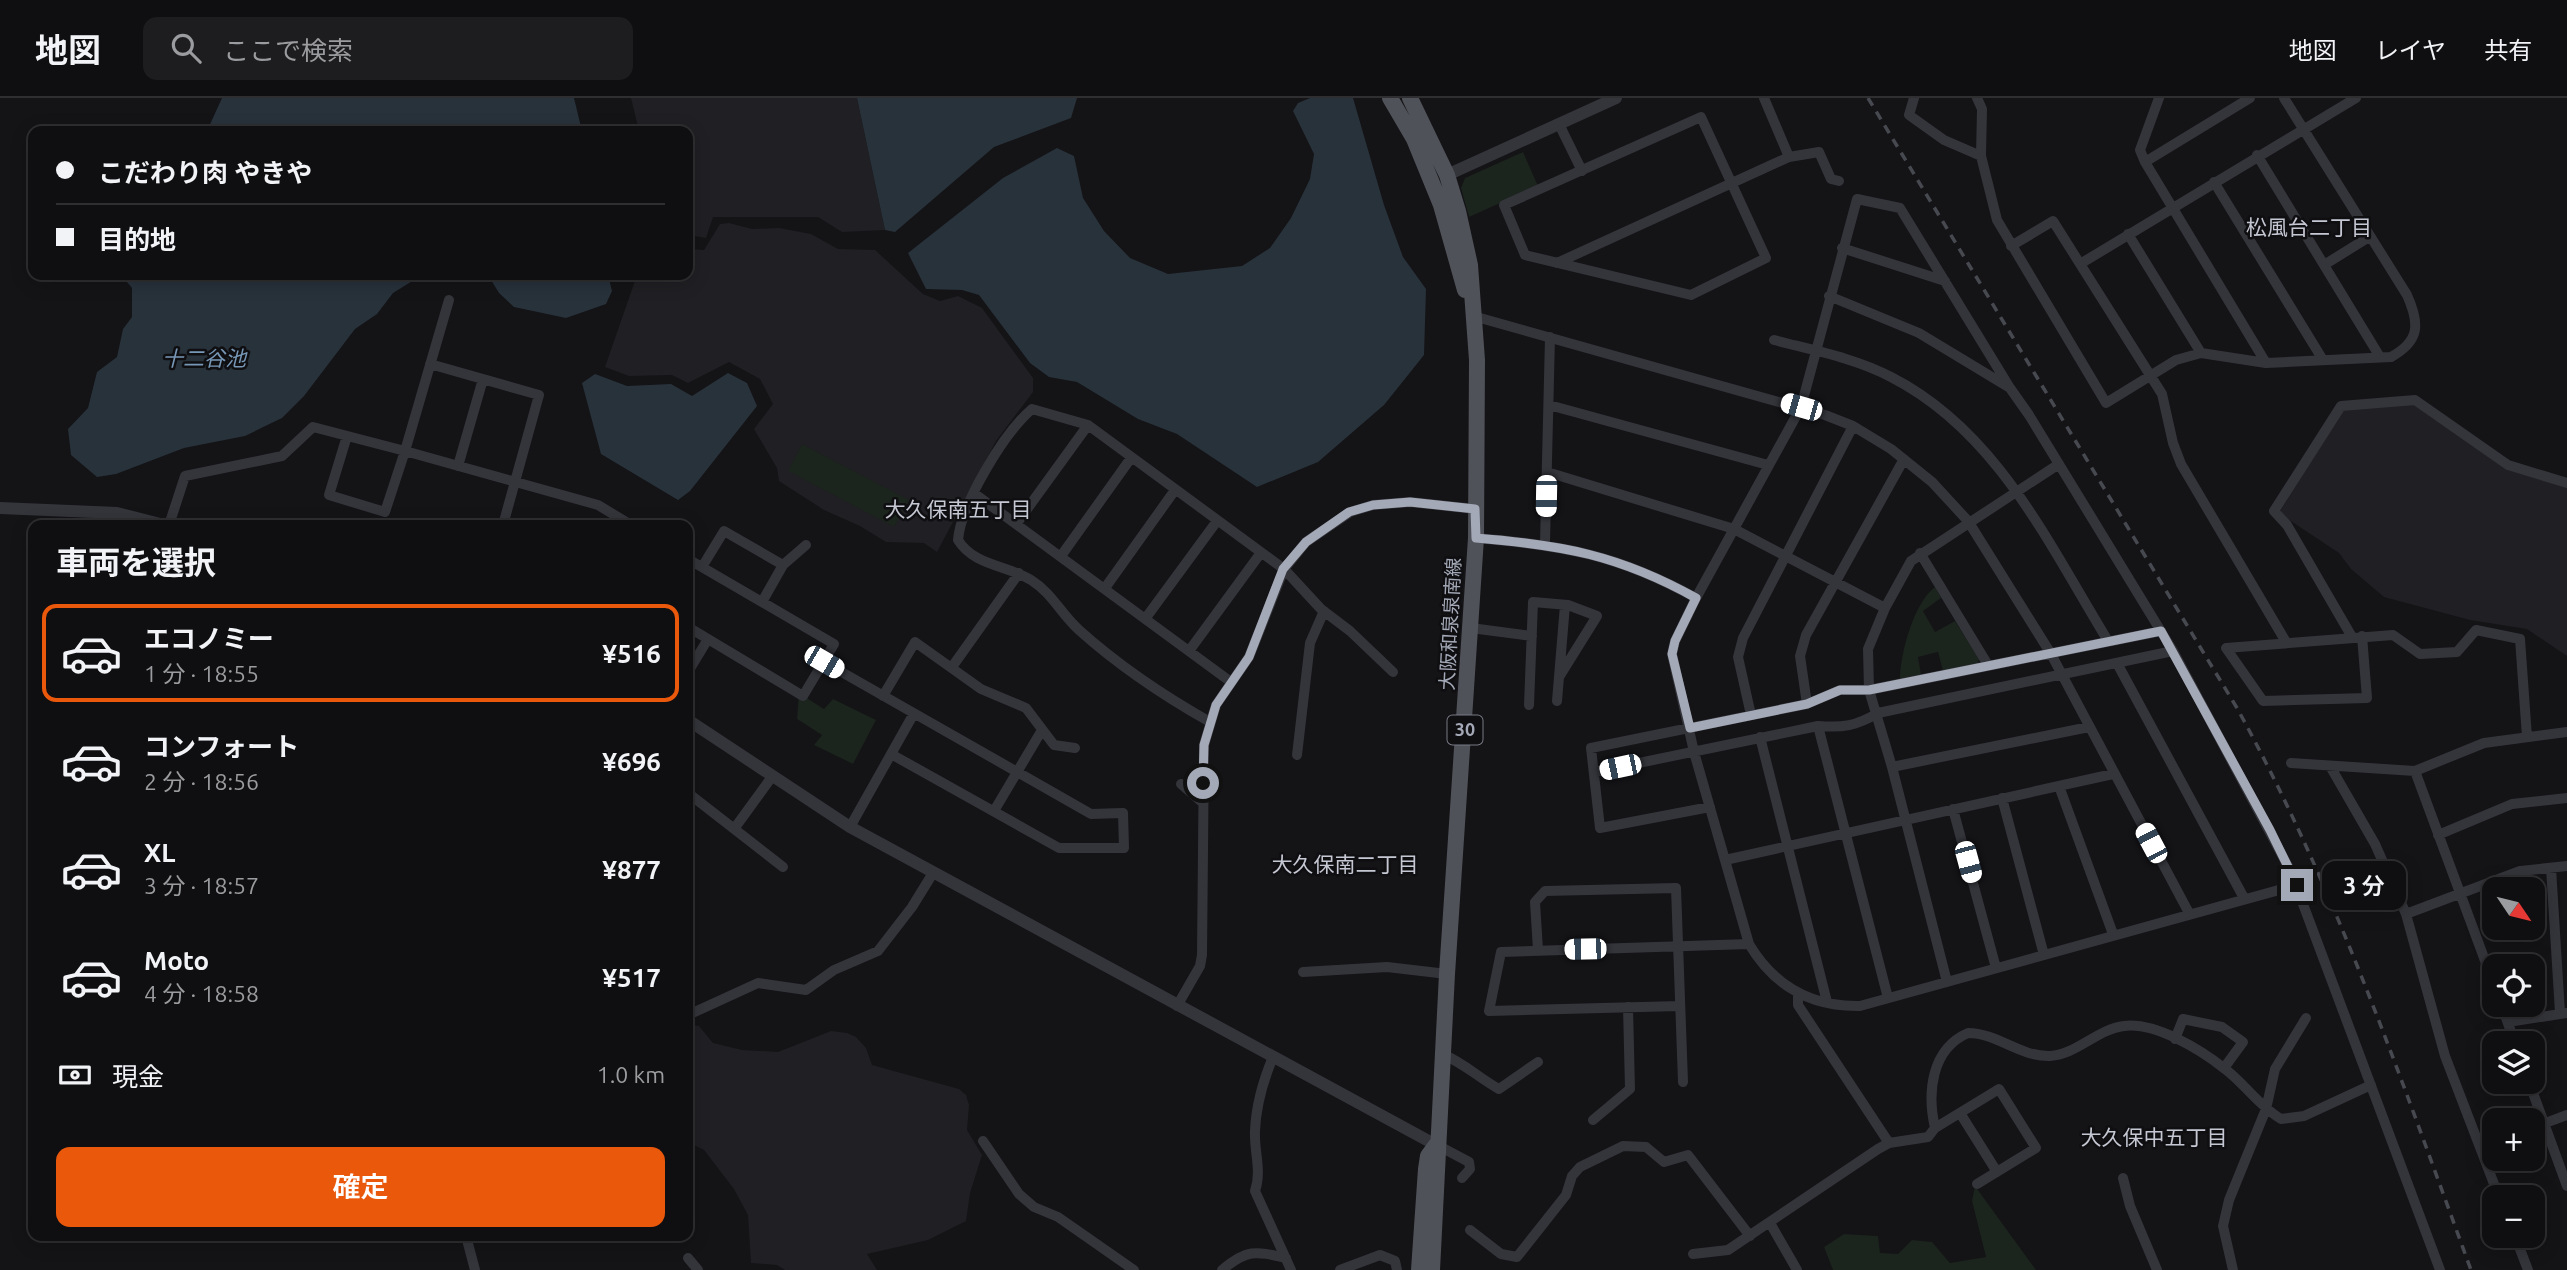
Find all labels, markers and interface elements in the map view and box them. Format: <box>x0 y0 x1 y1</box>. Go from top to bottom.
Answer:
search box <box>143 17 633 80</box>
icon: search <box>167 29 205 67</box>
text: 地図 <box>35 31 101 68</box>
text: ここで検索 <box>223 36 353 65</box>
text: 地図 <box>2289 37 2337 64</box>
text: レイヤ <box>2375 37 2446 64</box>
text: 共有 <box>2484 37 2532 64</box>
text: こだわり肉 やきや <box>98 158 312 187</box>
district label: 松風台二丁目 <box>2246 215 2372 239</box>
text: 目的地 <box>98 225 176 254</box>
water label: 十二谷池 <box>162 346 248 370</box>
car <box>1778 391 1825 423</box>
car <box>1536 475 1557 517</box>
district label: 大久保南五丁目 <box>885 497 1032 521</box>
text: 車両を選択 <box>56 544 216 580</box>
street label: 大阪和泉泉南線 <box>1436 557 1464 691</box>
icon: car <box>60 622 123 685</box>
text: エコノミー <box>144 624 274 653</box>
text: ¥516 <box>602 639 661 668</box>
car <box>801 642 848 682</box>
text: 1 分 · 18:55 <box>144 661 259 686</box>
road number: 30 <box>1448 716 1482 744</box>
icon: car <box>60 730 123 793</box>
text: コンフォート <box>144 732 299 761</box>
text: ¥696 <box>602 747 661 776</box>
car <box>1598 752 1643 782</box>
route start <box>1187 767 1219 799</box>
text: 2 分 · 18:56 <box>144 769 259 794</box>
car <box>2132 820 2171 866</box>
icon: car <box>60 838 123 901</box>
text: XL <box>144 838 175 867</box>
car <box>1953 839 1984 885</box>
district label: 大久保南二丁目 <box>1272 852 1419 876</box>
text: ¥877 <box>602 855 661 884</box>
callout: 3 分 <box>2322 860 2406 910</box>
route end <box>2281 869 2313 901</box>
text: 3 分 · 18:57 <box>144 873 259 898</box>
text: 3 分 <box>2343 873 2385 898</box>
north arrow <box>2482 877 2544 940</box>
map controls <box>2482 877 2545 1248</box>
car <box>1564 938 1607 960</box>
icon: car <box>60 946 123 1009</box>
text: Moto <box>144 946 209 975</box>
button: locate <box>2482 954 2545 1017</box>
text: ¥517 <box>602 963 661 992</box>
text: 4 分 · 18:58 <box>144 981 259 1006</box>
button: layers <box>2482 1031 2545 1094</box>
icon: cash <box>56 1056 94 1094</box>
text: 現金 <box>112 1062 164 1091</box>
text: 1.0 km <box>597 1062 665 1087</box>
button: + <box>2482 1108 2545 1171</box>
district label: 大久保中五丁目 <box>2081 1125 2228 1149</box>
button: 確定 <box>56 1147 665 1227</box>
button: − <box>2482 1185 2545 1248</box>

